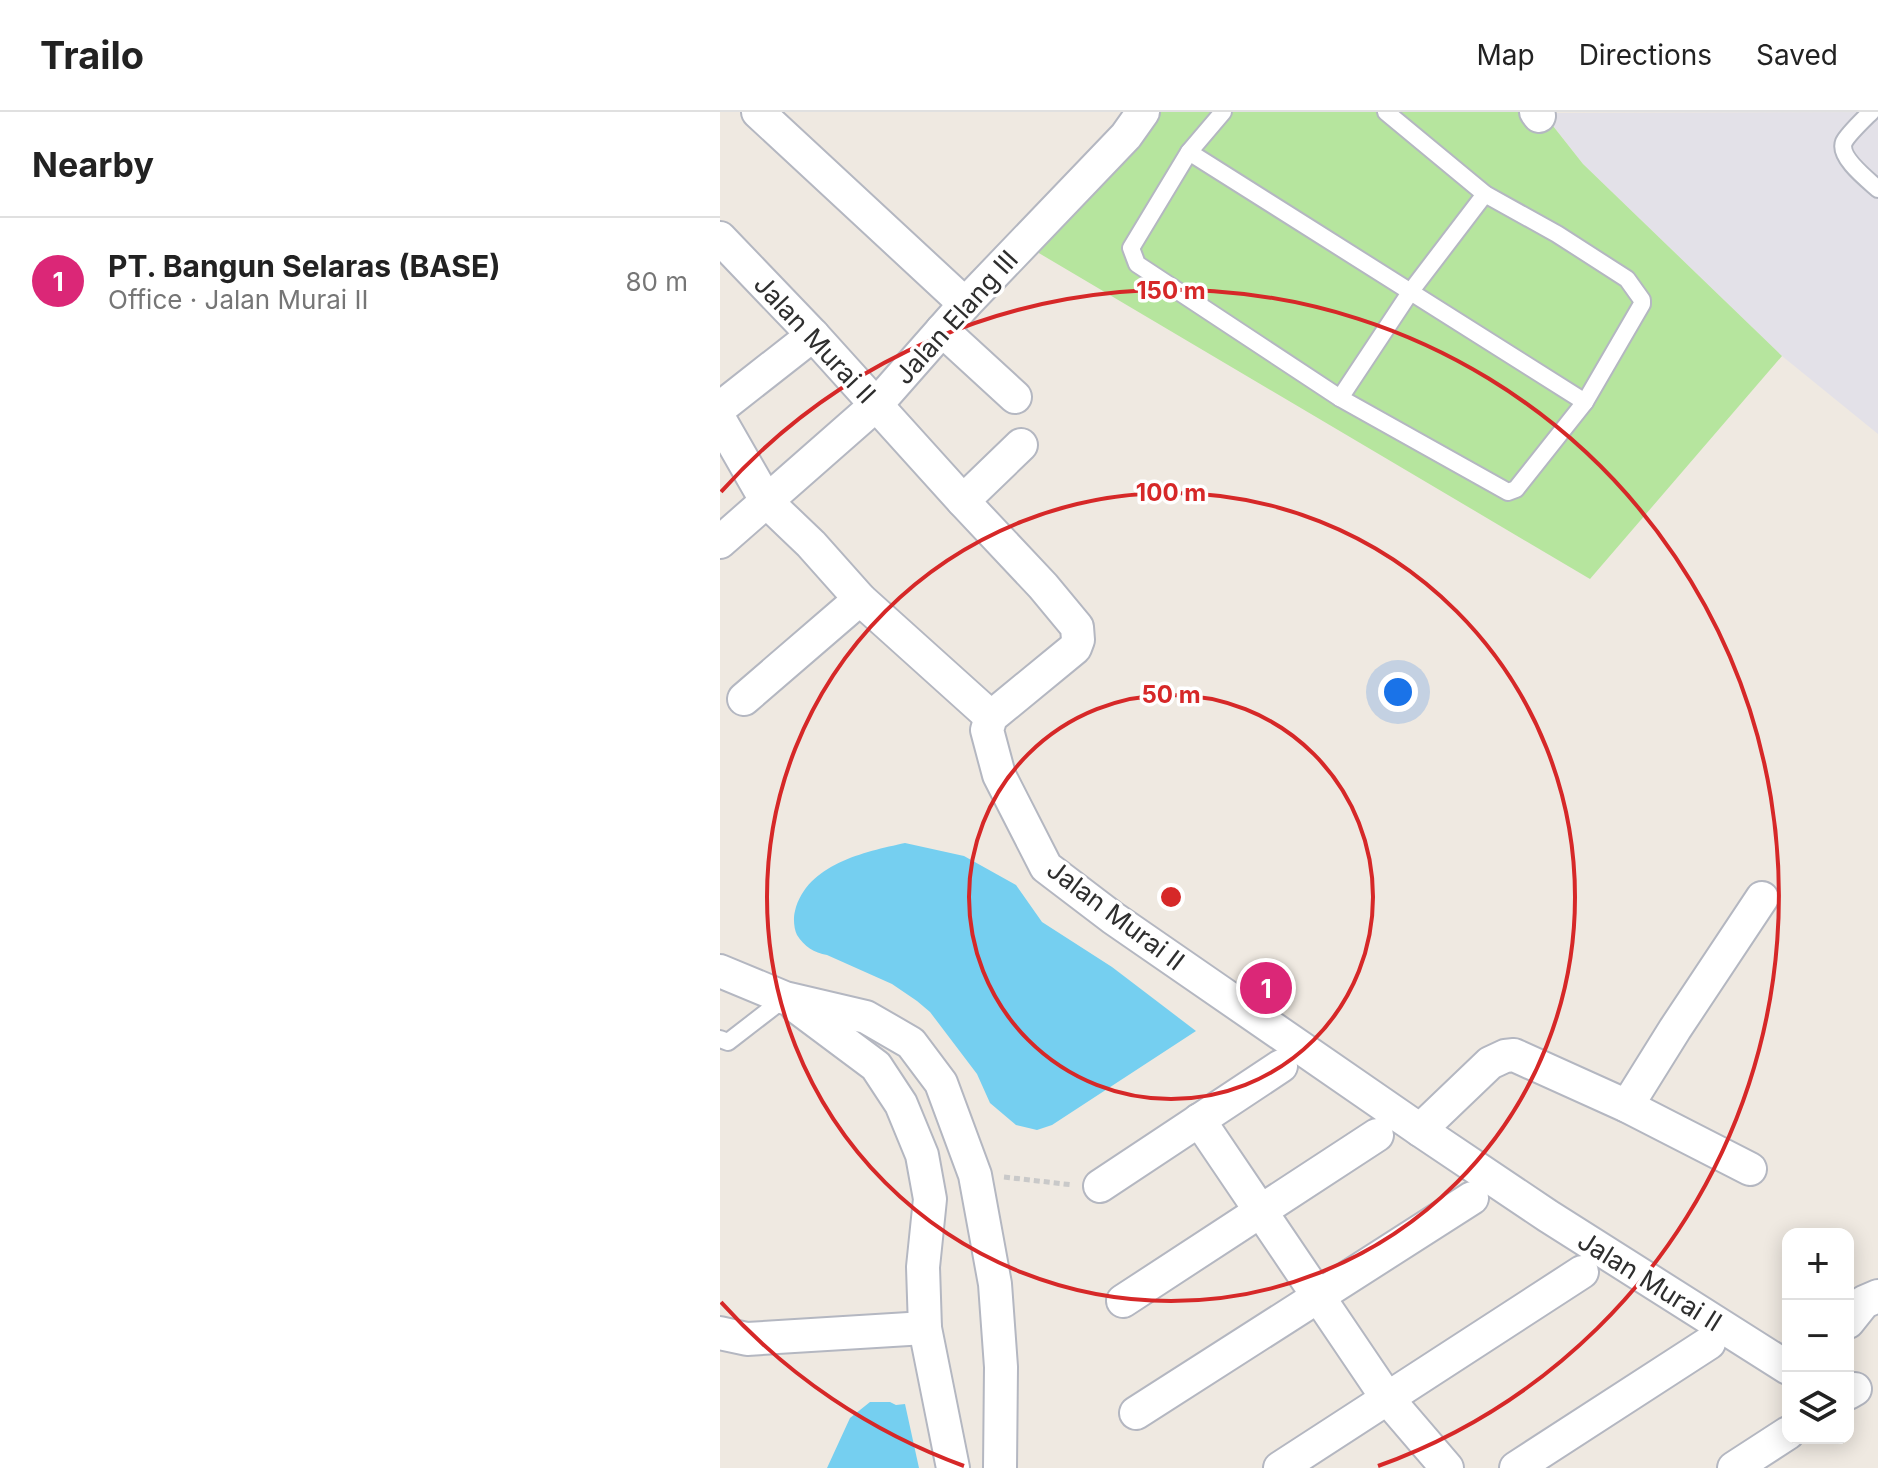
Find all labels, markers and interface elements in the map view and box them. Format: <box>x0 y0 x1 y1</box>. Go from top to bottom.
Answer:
text: Trailo <box>40 32 144 78</box>
text: Map <box>1476 38 1535 72</box>
text: Directions <box>1579 38 1712 72</box>
text: Saved <box>1756 38 1838 72</box>
text: Nearby <box>32 144 154 185</box>
street label: Jalan Elang III <box>888 244 1024 390</box>
text: PT. Bangun Selaras (BASE) <box>108 248 500 284</box>
text: 1 <box>52 266 64 297</box>
text: 80 m <box>625 266 688 297</box>
street label: Jalan Murai II <box>748 269 882 409</box>
text: 150 m <box>1136 276 1206 305</box>
text: Office · Jalan Murai II <box>108 284 368 315</box>
text: 100 m <box>1136 478 1206 507</box>
your location <box>1378 672 1418 712</box>
text: 50 m <box>1141 680 1201 709</box>
street label: Jalan Murai II <box>1041 853 1191 977</box>
centre of rings <box>1157 883 1185 911</box>
pin: 1 <box>1240 958 1292 1018</box>
street label: Jalan Murai II <box>1572 1224 1728 1338</box>
map controls <box>1782 1228 1854 1444</box>
button: + <box>1782 1228 1854 1300</box>
button: − <box>1782 1300 1854 1372</box>
button: layers <box>1782 1372 1854 1444</box>

